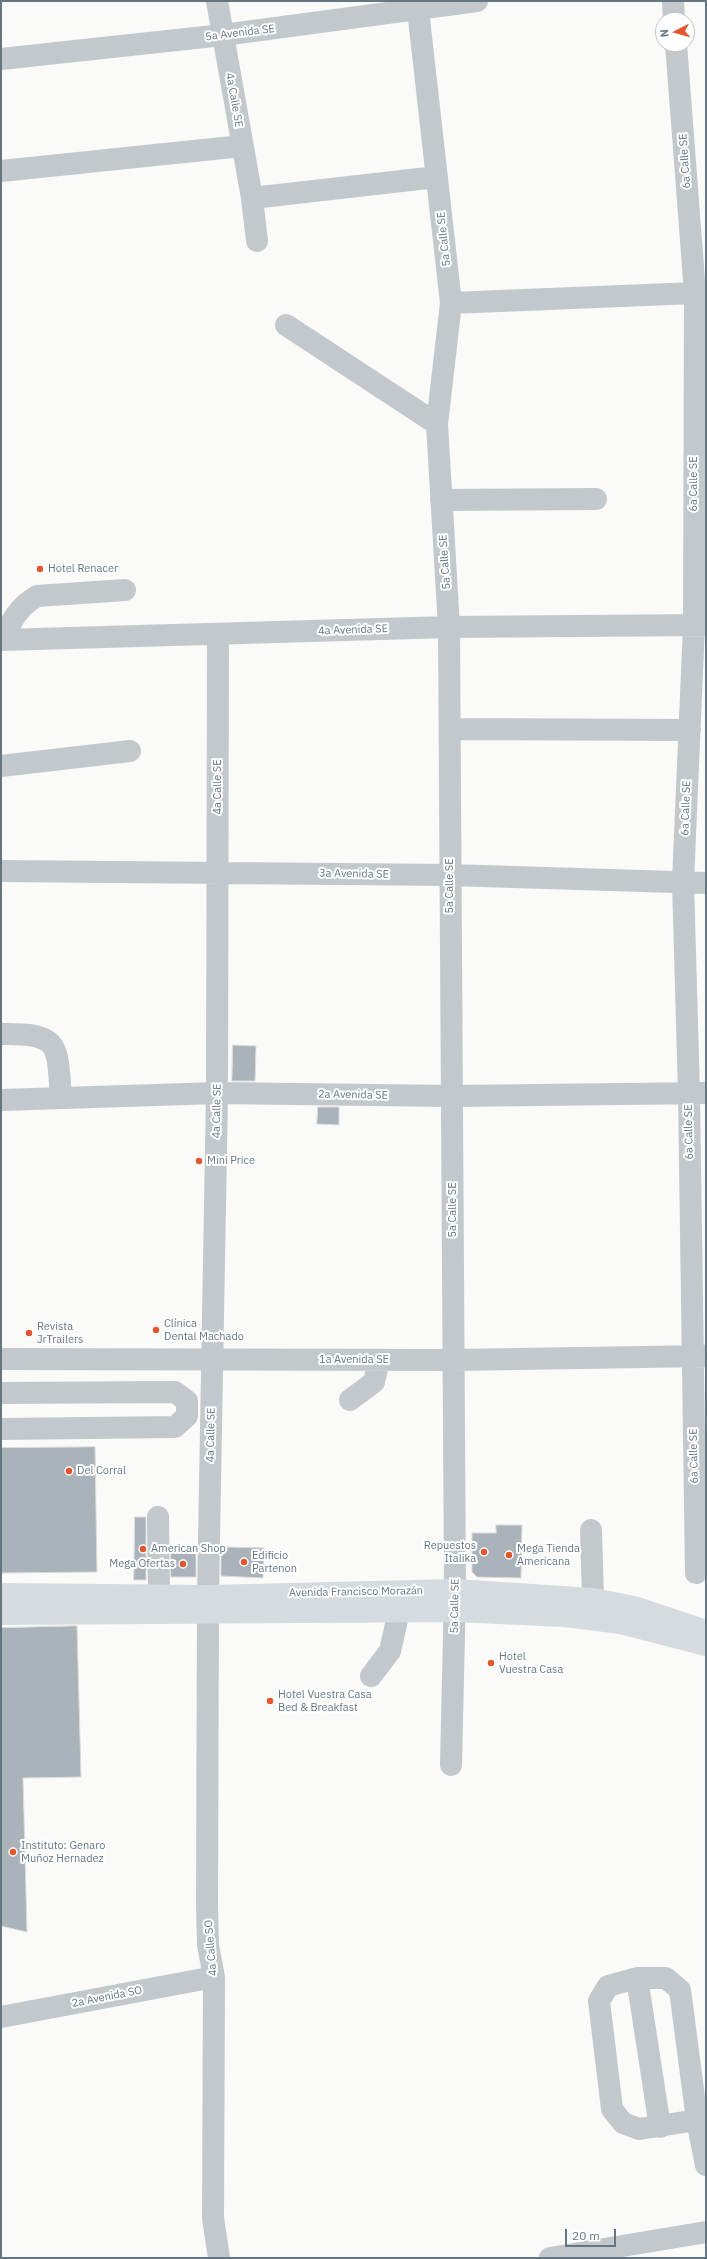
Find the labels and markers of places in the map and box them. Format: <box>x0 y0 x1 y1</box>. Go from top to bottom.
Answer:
place label: Hotel Renacer <box>48 562 118 576</box>
marker: Hotel Renacer <box>35 564 45 574</box>
place label: Mini Price <box>207 1154 255 1168</box>
marker: Mini Price <box>194 1156 204 1166</box>
place label: Clínica Dental Machado <box>164 1317 244 1343</box>
place label: Revista JrTrailers <box>37 1320 83 1346</box>
marker: Clínica Dental Machado <box>151 1325 161 1335</box>
marker: Revista JrTrailers <box>24 1328 34 1338</box>
place label: Del Corral <box>77 1464 126 1478</box>
marker: Del Corral <box>64 1466 74 1476</box>
place label: Repuestos Italika <box>424 1539 476 1565</box>
place label: American Shop <box>151 1542 226 1556</box>
place label: Mega Tienda Americana <box>517 1542 580 1568</box>
marker: American Shop <box>138 1544 148 1554</box>
marker: Repuestos Italika <box>479 1547 489 1557</box>
place label: Edificio Partenon <box>252 1549 297 1575</box>
marker: Mega Tienda Americana <box>504 1550 514 1560</box>
place label: Mega Ofertas <box>109 1557 175 1571</box>
marker: Edificio Partenon <box>239 1557 249 1567</box>
marker: Mega Ofertas <box>178 1559 188 1569</box>
place label: Hotel Vuestra Casa <box>499 1650 563 1676</box>
marker: Hotel Vuestra Casa <box>486 1658 496 1668</box>
place label: Hotel Vuestra Casa Bed & Breakfast <box>278 1688 372 1714</box>
marker: Hotel Vuestra Casa Bed & Breakfast <box>265 1696 275 1706</box>
place label: Instituto: Genaro Muñoz Hernadez <box>21 1839 105 1865</box>
marker: Instituto: Genaro Muñoz Hernadez <box>8 1847 18 1857</box>

